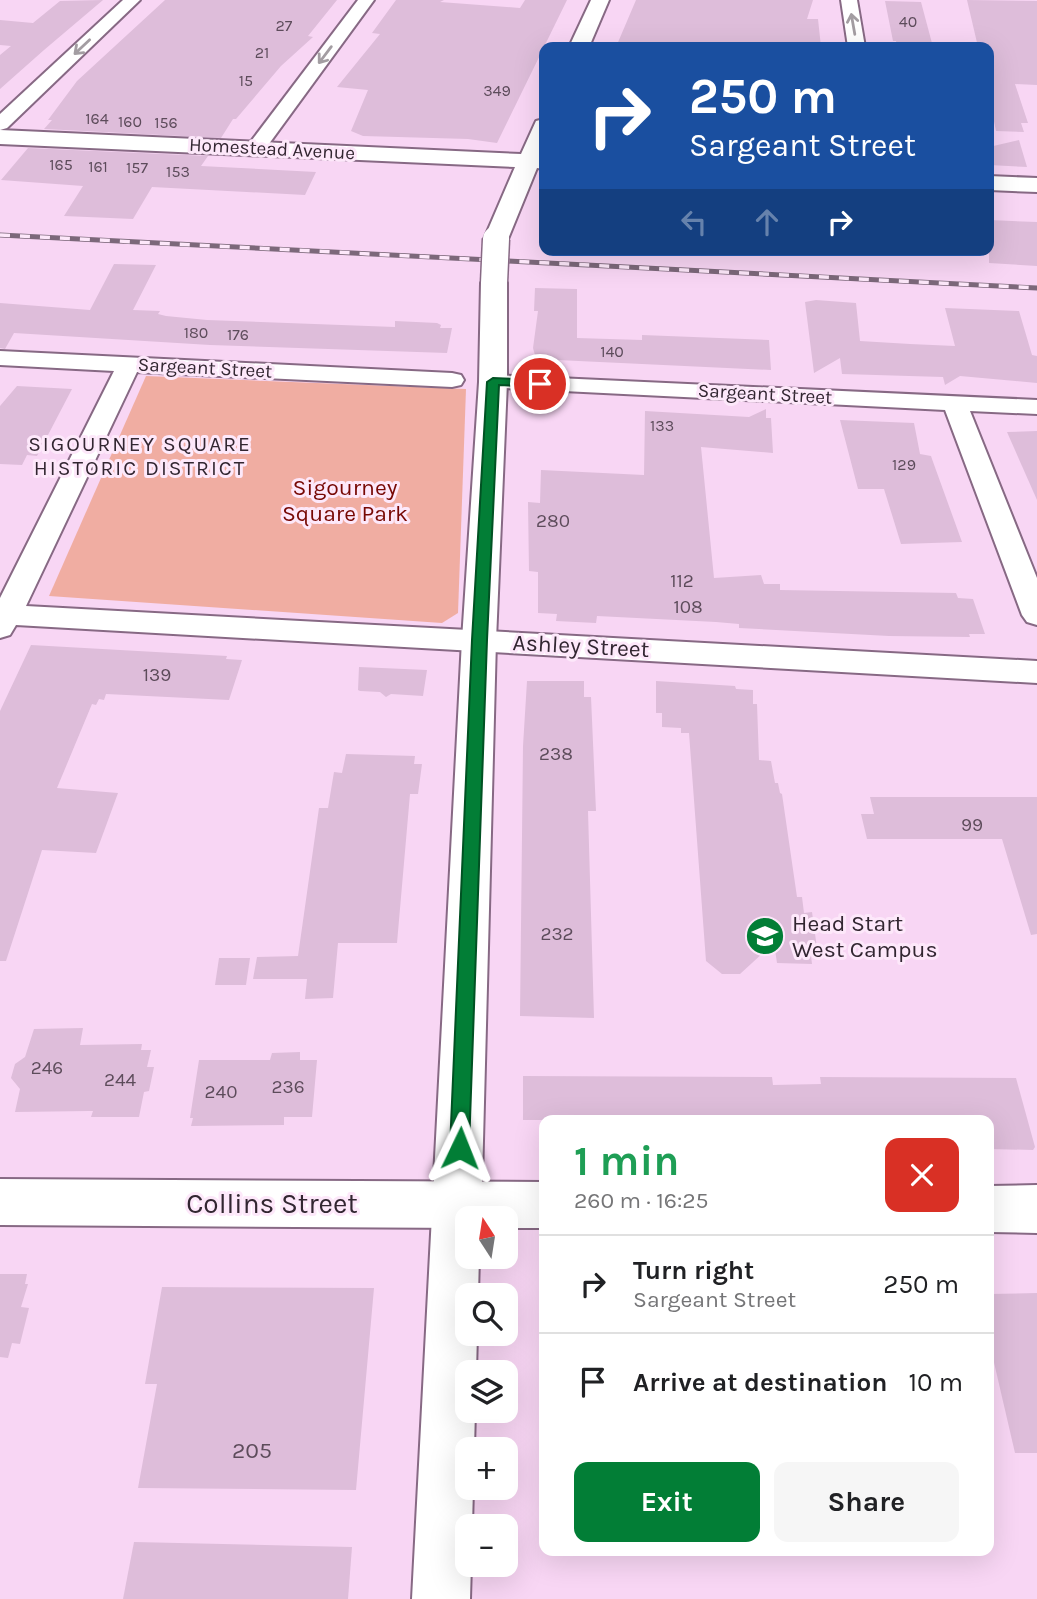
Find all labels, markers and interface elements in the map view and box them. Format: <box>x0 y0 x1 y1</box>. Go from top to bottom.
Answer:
house number: 40 <box>899 12 917 31</box>
one-way arrow <box>846 13 859 36</box>
house number: 27 <box>276 16 293 35</box>
one-way arrow <box>74 38 91 55</box>
house number: 21 <box>255 43 269 62</box>
one-way arrow <box>318 45 332 64</box>
text: 250 m <box>689 68 837 125</box>
icon: right <box>574 70 665 161</box>
house number: 15 <box>239 71 253 90</box>
house number: 349 <box>483 81 511 100</box>
house number: 164 <box>85 109 109 128</box>
house number: 160 <box>118 112 142 131</box>
house number: 156 <box>154 113 178 132</box>
text: Sargeant Street <box>689 127 916 164</box>
street label: Homestead Avenue <box>188 134 356 164</box>
house number: 165 <box>49 155 73 174</box>
house number: 161 <box>88 157 108 176</box>
house number: 157 <box>126 158 148 177</box>
house number: 153 <box>166 162 190 181</box>
icon: left <box>675 203 713 241</box>
icon: ahead <box>748 203 786 241</box>
icon: right <box>821 203 859 241</box>
house number: 180 <box>184 323 208 342</box>
house number: 176 <box>227 325 249 344</box>
house number: 140 <box>600 342 624 361</box>
street label: Sargeant Street <box>137 353 273 383</box>
pin <box>510 354 570 414</box>
icon: arrive <box>521 365 559 403</box>
street label: Sargeant Street <box>697 379 833 409</box>
house number: 133 <box>650 416 674 435</box>
district label: SIGOURNEY SQUARE HISTORIC DISTRICT <box>28 432 252 480</box>
house number: 129 <box>892 455 916 474</box>
park label: Sigourney Square Park <box>282 474 408 527</box>
house number: 280 <box>536 510 570 532</box>
house number: 112 <box>670 570 694 592</box>
house number: 108 <box>673 596 703 618</box>
street label: Ashley Street <box>512 629 650 663</box>
house number: 139 <box>143 664 171 686</box>
house number: 238 <box>539 743 573 765</box>
house number: 99 <box>961 814 983 836</box>
place label: Head Start West Campus <box>792 910 938 963</box>
school or university icon: Head Start West Campus <box>744 915 786 957</box>
house number: 232 <box>540 923 574 945</box>
house number: 246 <box>31 1057 63 1079</box>
house number: 244 <box>104 1069 137 1091</box>
house number: 236 <box>271 1076 305 1098</box>
house number: 240 <box>205 1081 237 1103</box>
position arrow <box>423 1111 497 1185</box>
text: 1 min <box>574 1136 679 1186</box>
button: close <box>885 1138 959 1212</box>
street label: Collins Street <box>186 1187 358 1220</box>
text: 260 m · 16:25 <box>574 1187 709 1214</box>
north arrow <box>455 1206 518 1269</box>
map controls <box>455 1206 518 1577</box>
text: Turn right <box>633 1255 754 1286</box>
icon: right <box>574 1265 612 1303</box>
text: 250 m <box>883 1269 959 1300</box>
button: search <box>455 1283 518 1346</box>
text: Sargeant Street <box>633 1286 796 1313</box>
button: layers <box>455 1360 518 1423</box>
icon: arrive <box>574 1363 612 1401</box>
text: Arrive at destination <box>633 1367 887 1398</box>
text: 10 m <box>908 1367 963 1398</box>
house number: 205 <box>232 1437 272 1464</box>
button: + <box>455 1437 518 1500</box>
button: Exit <box>574 1462 760 1542</box>
button: Share <box>774 1462 959 1542</box>
button: − <box>455 1514 518 1577</box>

